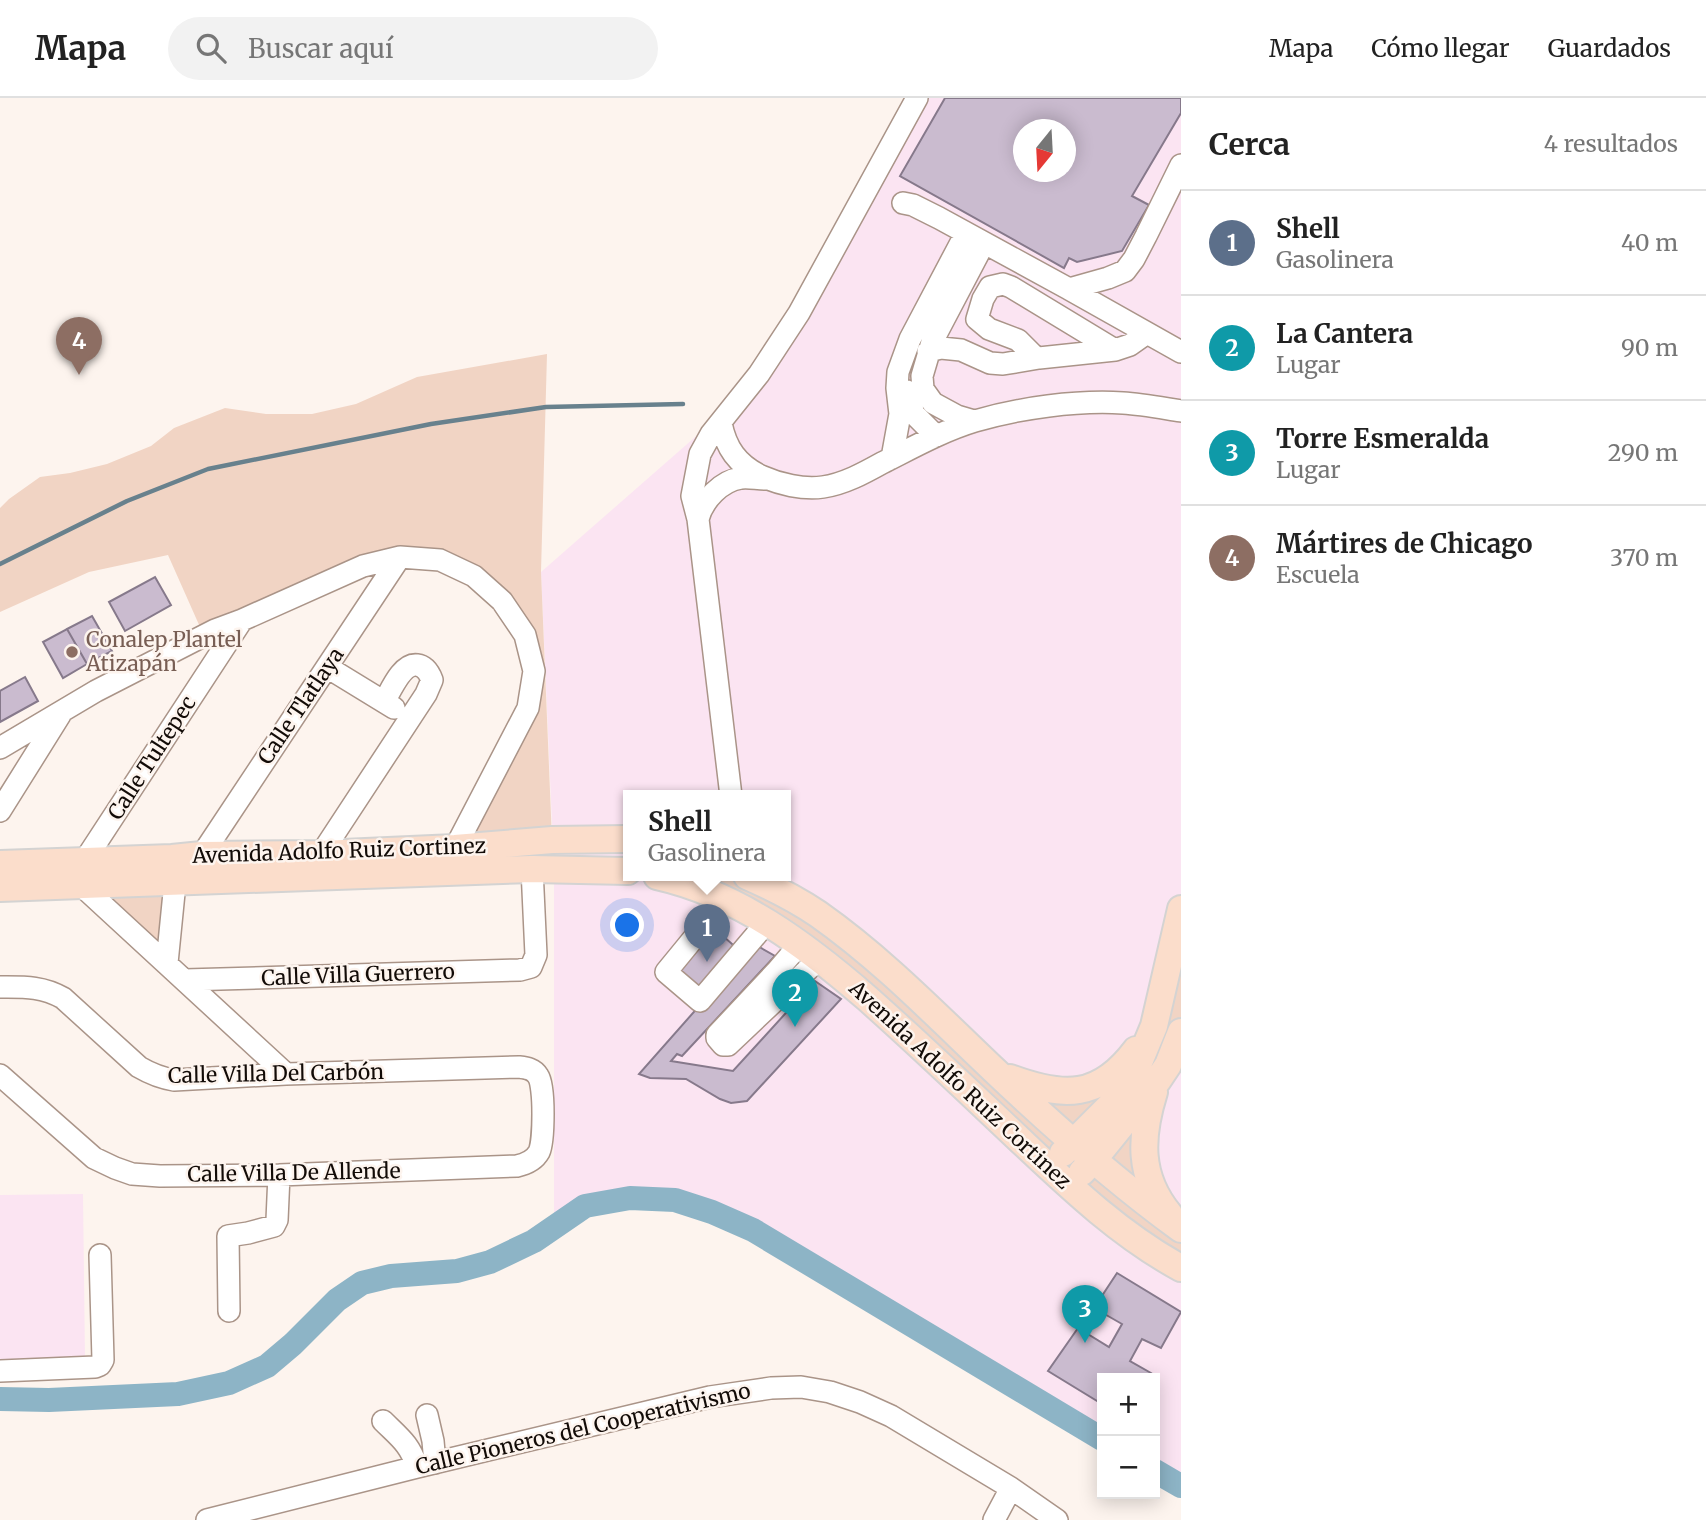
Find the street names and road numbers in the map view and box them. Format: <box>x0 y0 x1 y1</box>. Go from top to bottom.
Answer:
street label: Calle Tlatlaya <box>252 642 350 769</box>
street label: Calle Tultepec <box>102 691 202 825</box>
street label: Avenida Adolfo Ruiz Cortinez <box>191 832 486 869</box>
street label: Calle Villa Guerrero <box>261 958 455 991</box>
street label: Avenida Adolfo Ruiz Cortinez <box>843 974 1077 1195</box>
street label: Calle Villa Del Carbón <box>168 1058 384 1089</box>
street label: Calle Villa De Allende <box>187 1157 401 1188</box>
street label: Calle Pioneros del Cooperativismo <box>413 1377 753 1480</box>

